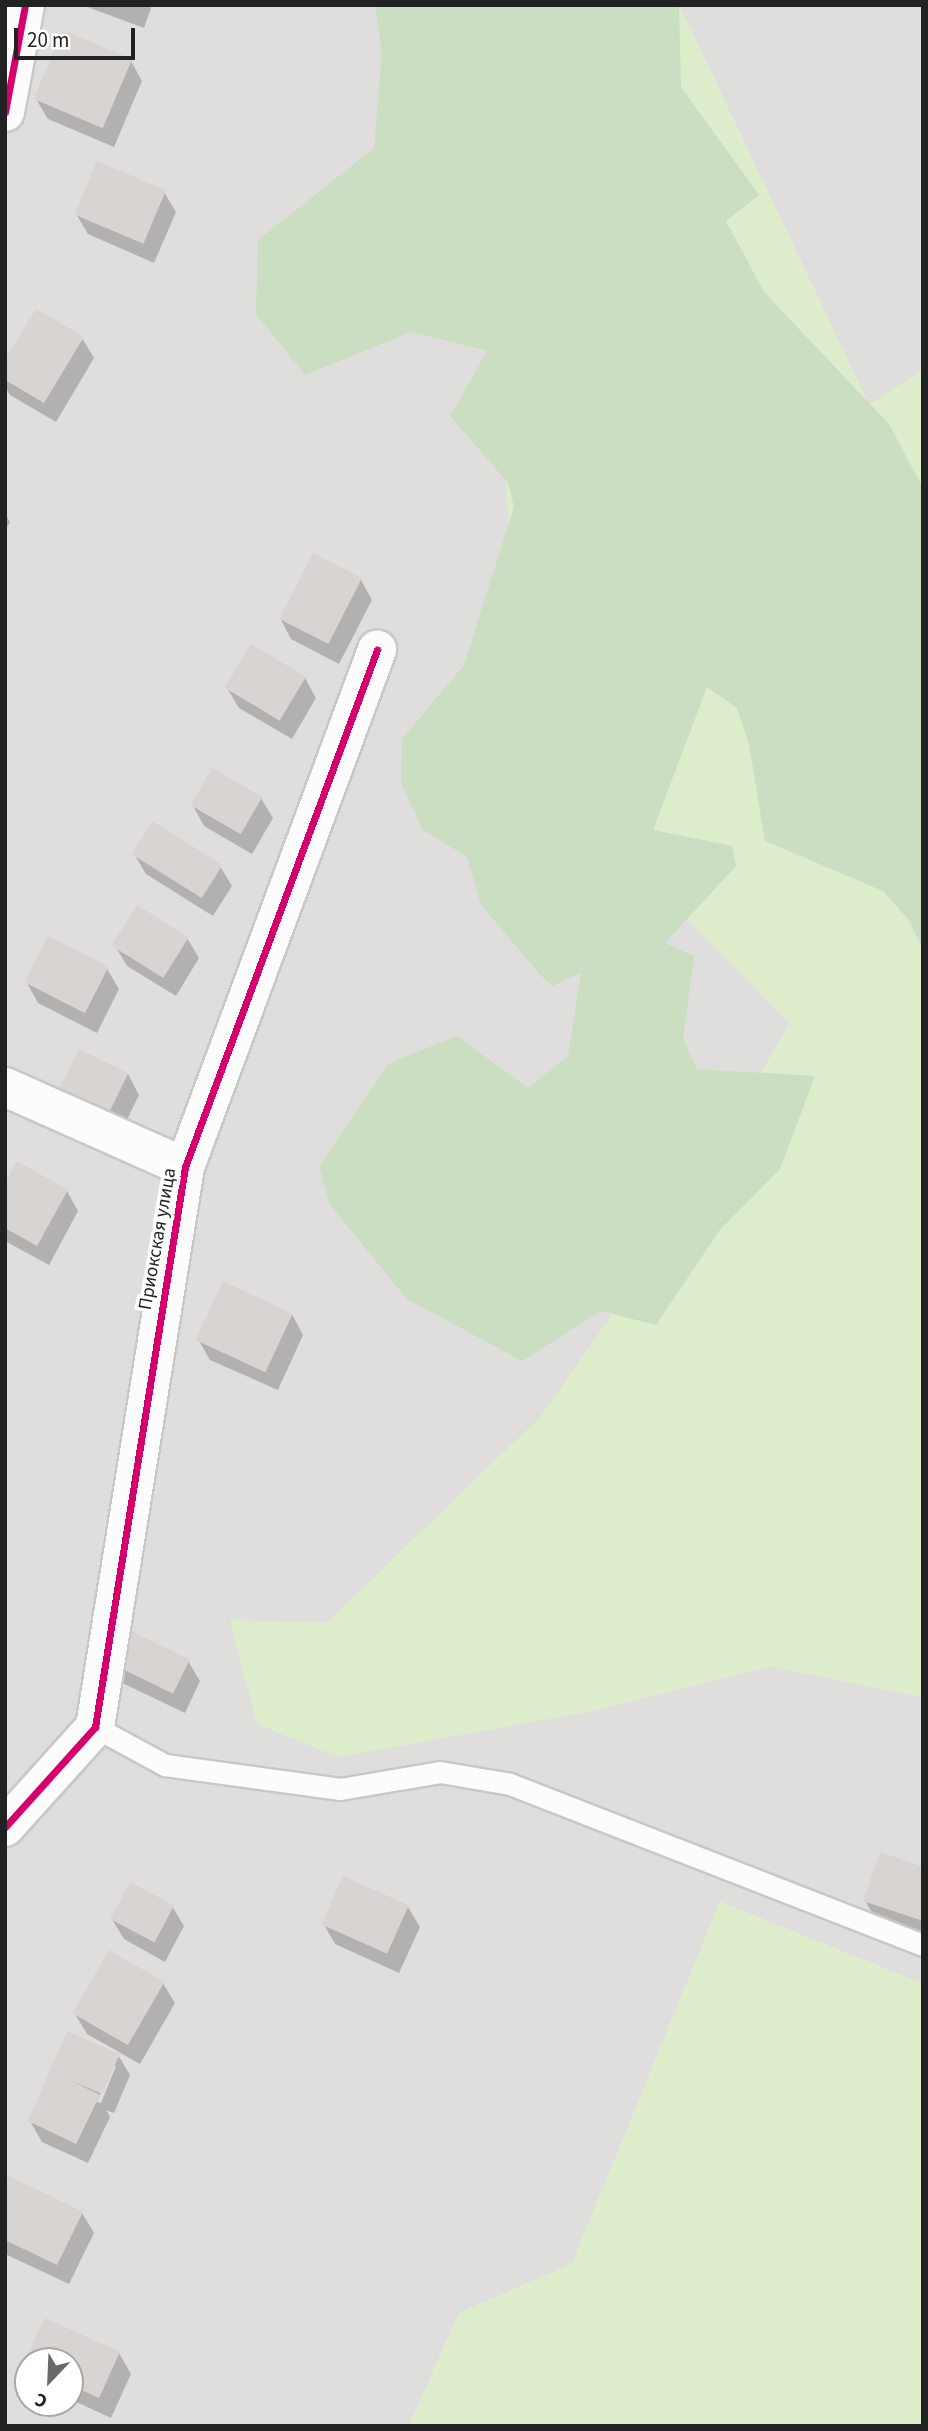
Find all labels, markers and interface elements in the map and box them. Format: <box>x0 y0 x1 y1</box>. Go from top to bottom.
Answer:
scale bar <box>18 14 138 58</box>
text: 20 m <box>27 25 69 55</box>
street label: Приокская улица <box>134 1166 182 1312</box>
north arrow <box>14 2347 84 2417</box>
text: С <box>31 2385 52 2415</box>

